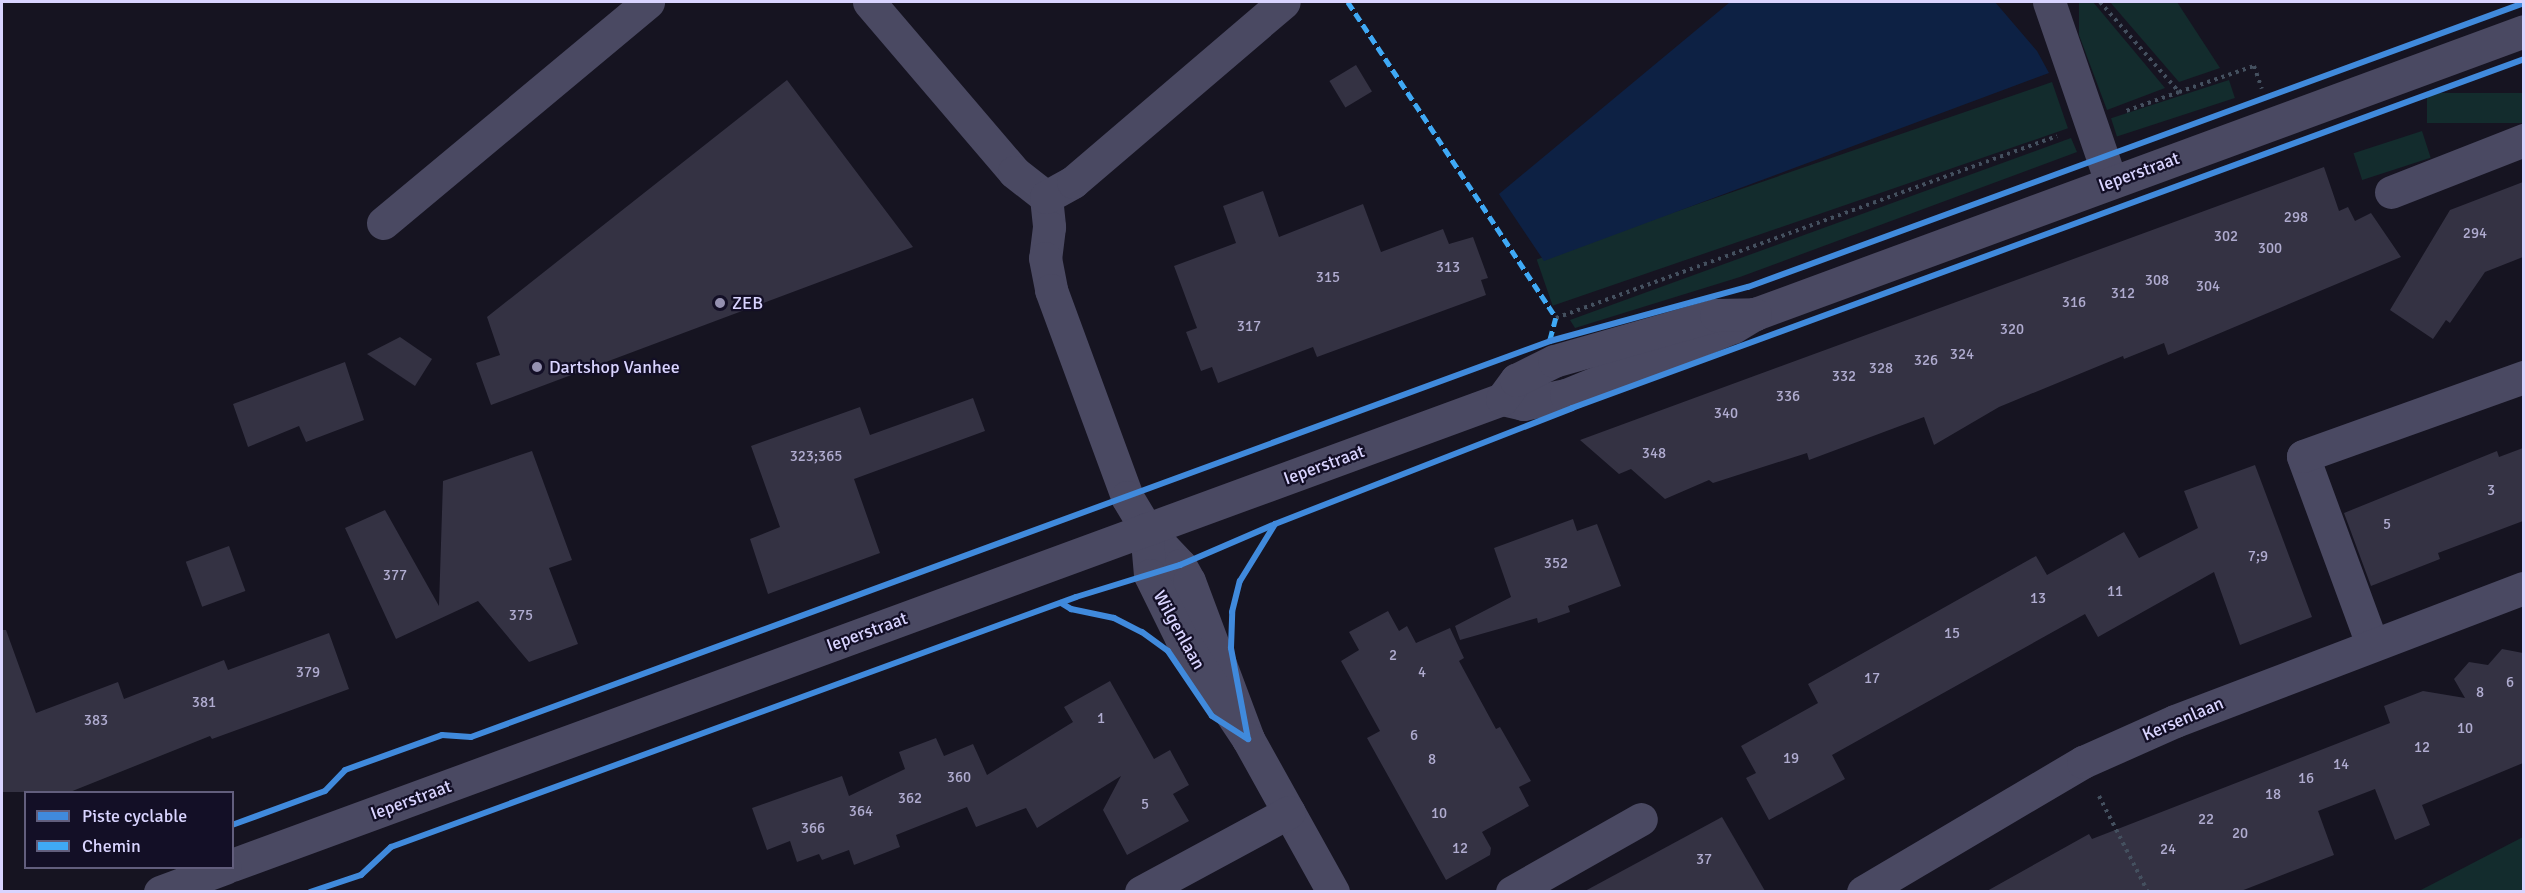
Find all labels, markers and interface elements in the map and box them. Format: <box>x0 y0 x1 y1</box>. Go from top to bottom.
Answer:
street label: Ieperstraat <box>2096 147 2182 197</box>
house number: 298 <box>2284 209 2308 227</box>
house number: 294 <box>2463 225 2487 243</box>
house number: 302 <box>2214 228 2238 246</box>
house number: 300 <box>2258 240 2282 258</box>
house number: 313 <box>1436 259 1460 277</box>
house number: 315 <box>1316 269 1340 287</box>
house number: 308 <box>2145 272 2169 290</box>
house number: 304 <box>2196 278 2220 296</box>
house number: 312 <box>2111 285 2135 303</box>
place label: ZEB <box>732 292 763 314</box>
house number: 316 <box>2062 294 2086 312</box>
marker: ZEB <box>713 296 727 310</box>
house number: 317 <box>1237 318 1261 336</box>
house number: 320 <box>2000 321 2024 339</box>
house number: 324 <box>1950 346 1974 364</box>
house number: 326 <box>1914 352 1938 370</box>
place label: Dartshop Vanhee <box>549 356 680 378</box>
marker: Dartshop Vanhee <box>530 360 544 374</box>
house number: 328 <box>1869 360 1893 378</box>
house number: 332 <box>1832 368 1856 386</box>
house number: 336 <box>1776 388 1800 406</box>
house number: 340 <box>1714 405 1738 423</box>
street label: Ieperstraat <box>1281 440 1367 490</box>
house number: 348 <box>1642 445 1666 463</box>
house number: 323;365 <box>790 448 842 466</box>
house number: 3 <box>2487 482 2495 500</box>
house number: 5 <box>2383 516 2391 534</box>
house number: 7;9 <box>2248 548 2268 566</box>
house number: 352 <box>1544 555 1568 573</box>
house number: 377 <box>383 567 407 585</box>
house number: 11 <box>2107 583 2123 601</box>
street label: Wilgenlaan <box>1148 587 1210 673</box>
house number: 13 <box>2030 590 2046 608</box>
house number: 375 <box>509 607 533 625</box>
street label: Ieperstraat <box>824 607 910 657</box>
house number: 15 <box>1944 625 1960 643</box>
house number: 2 <box>1389 647 1397 665</box>
house number: 379 <box>296 664 320 682</box>
house number: 4 <box>1418 664 1426 682</box>
house number: 17 <box>1864 670 1880 688</box>
house number: 6 <box>2506 674 2514 692</box>
house number: 8 <box>2476 684 2484 702</box>
street label: Kersenlaan <box>2139 692 2227 746</box>
house number: 381 <box>192 694 216 712</box>
house number: 1 <box>1097 710 1105 728</box>
house number: 383 <box>84 712 108 730</box>
house number: 10 <box>2457 720 2473 738</box>
house number: 6 <box>1410 727 1418 745</box>
house number: 12 <box>2414 739 2430 757</box>
house number: 19 <box>1783 750 1799 768</box>
house number: 8 <box>1428 751 1436 769</box>
house number: 14 <box>2333 756 2349 774</box>
house number: 360 <box>947 769 971 787</box>
house number: 16 <box>2298 770 2314 788</box>
street label: Ieperstraat <box>368 775 454 825</box>
house number: 18 <box>2265 786 2281 804</box>
house number: 362 <box>898 790 922 808</box>
legend <box>24 791 234 869</box>
house number: 5 <box>1141 796 1149 814</box>
house number: 364 <box>849 803 873 821</box>
text: Piste cyclable <box>82 805 187 827</box>
house number: 10 <box>1431 805 1447 823</box>
house number: 22 <box>2198 811 2214 829</box>
house number: 366 <box>801 820 825 838</box>
house number: 20 <box>2232 825 2248 843</box>
text: Chemin <box>82 835 141 857</box>
house number: 12 <box>1452 840 1468 858</box>
house number: 24 <box>2160 841 2176 859</box>
house number: 37 <box>1696 851 1712 869</box>

